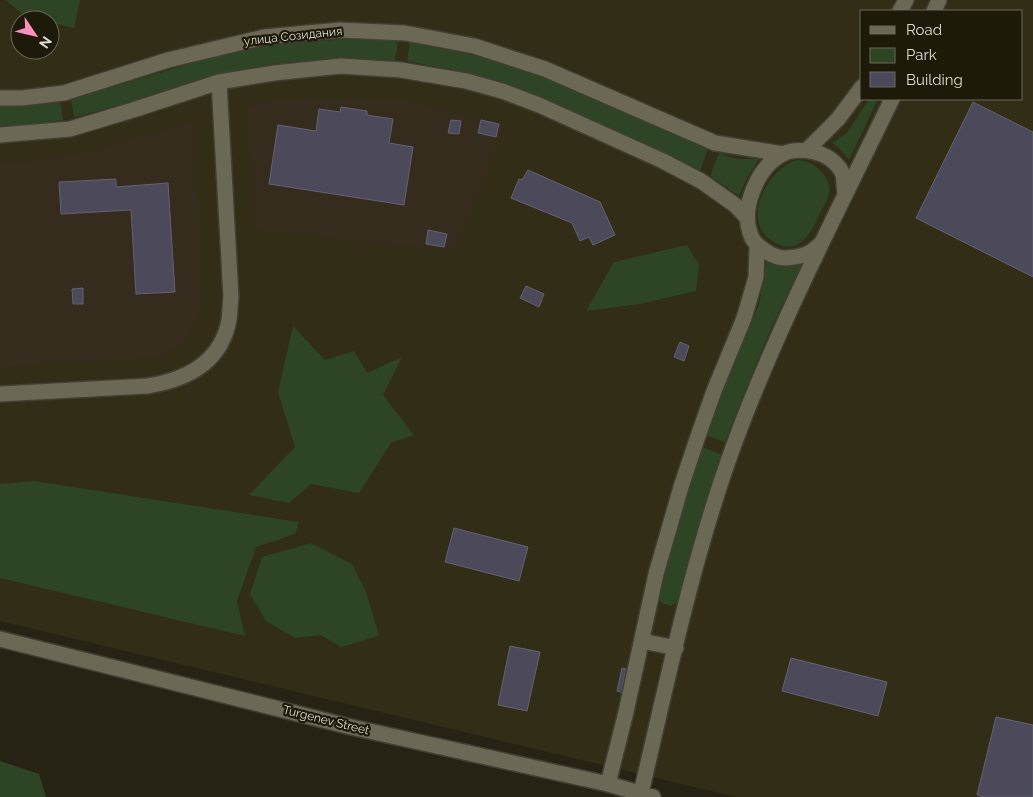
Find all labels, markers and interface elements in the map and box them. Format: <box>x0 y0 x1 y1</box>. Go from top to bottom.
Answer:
north arrow <box>10 10 60 60</box>
legend <box>860 10 1023 100</box>
text: Road <box>906 21 942 39</box>
street label: улица Созидания <box>243 24 343 48</box>
text: N <box>36 33 55 51</box>
text: Park <box>906 46 937 64</box>
text: Building <box>906 71 963 89</box>
street label: Turgenev Street <box>281 703 371 737</box>

